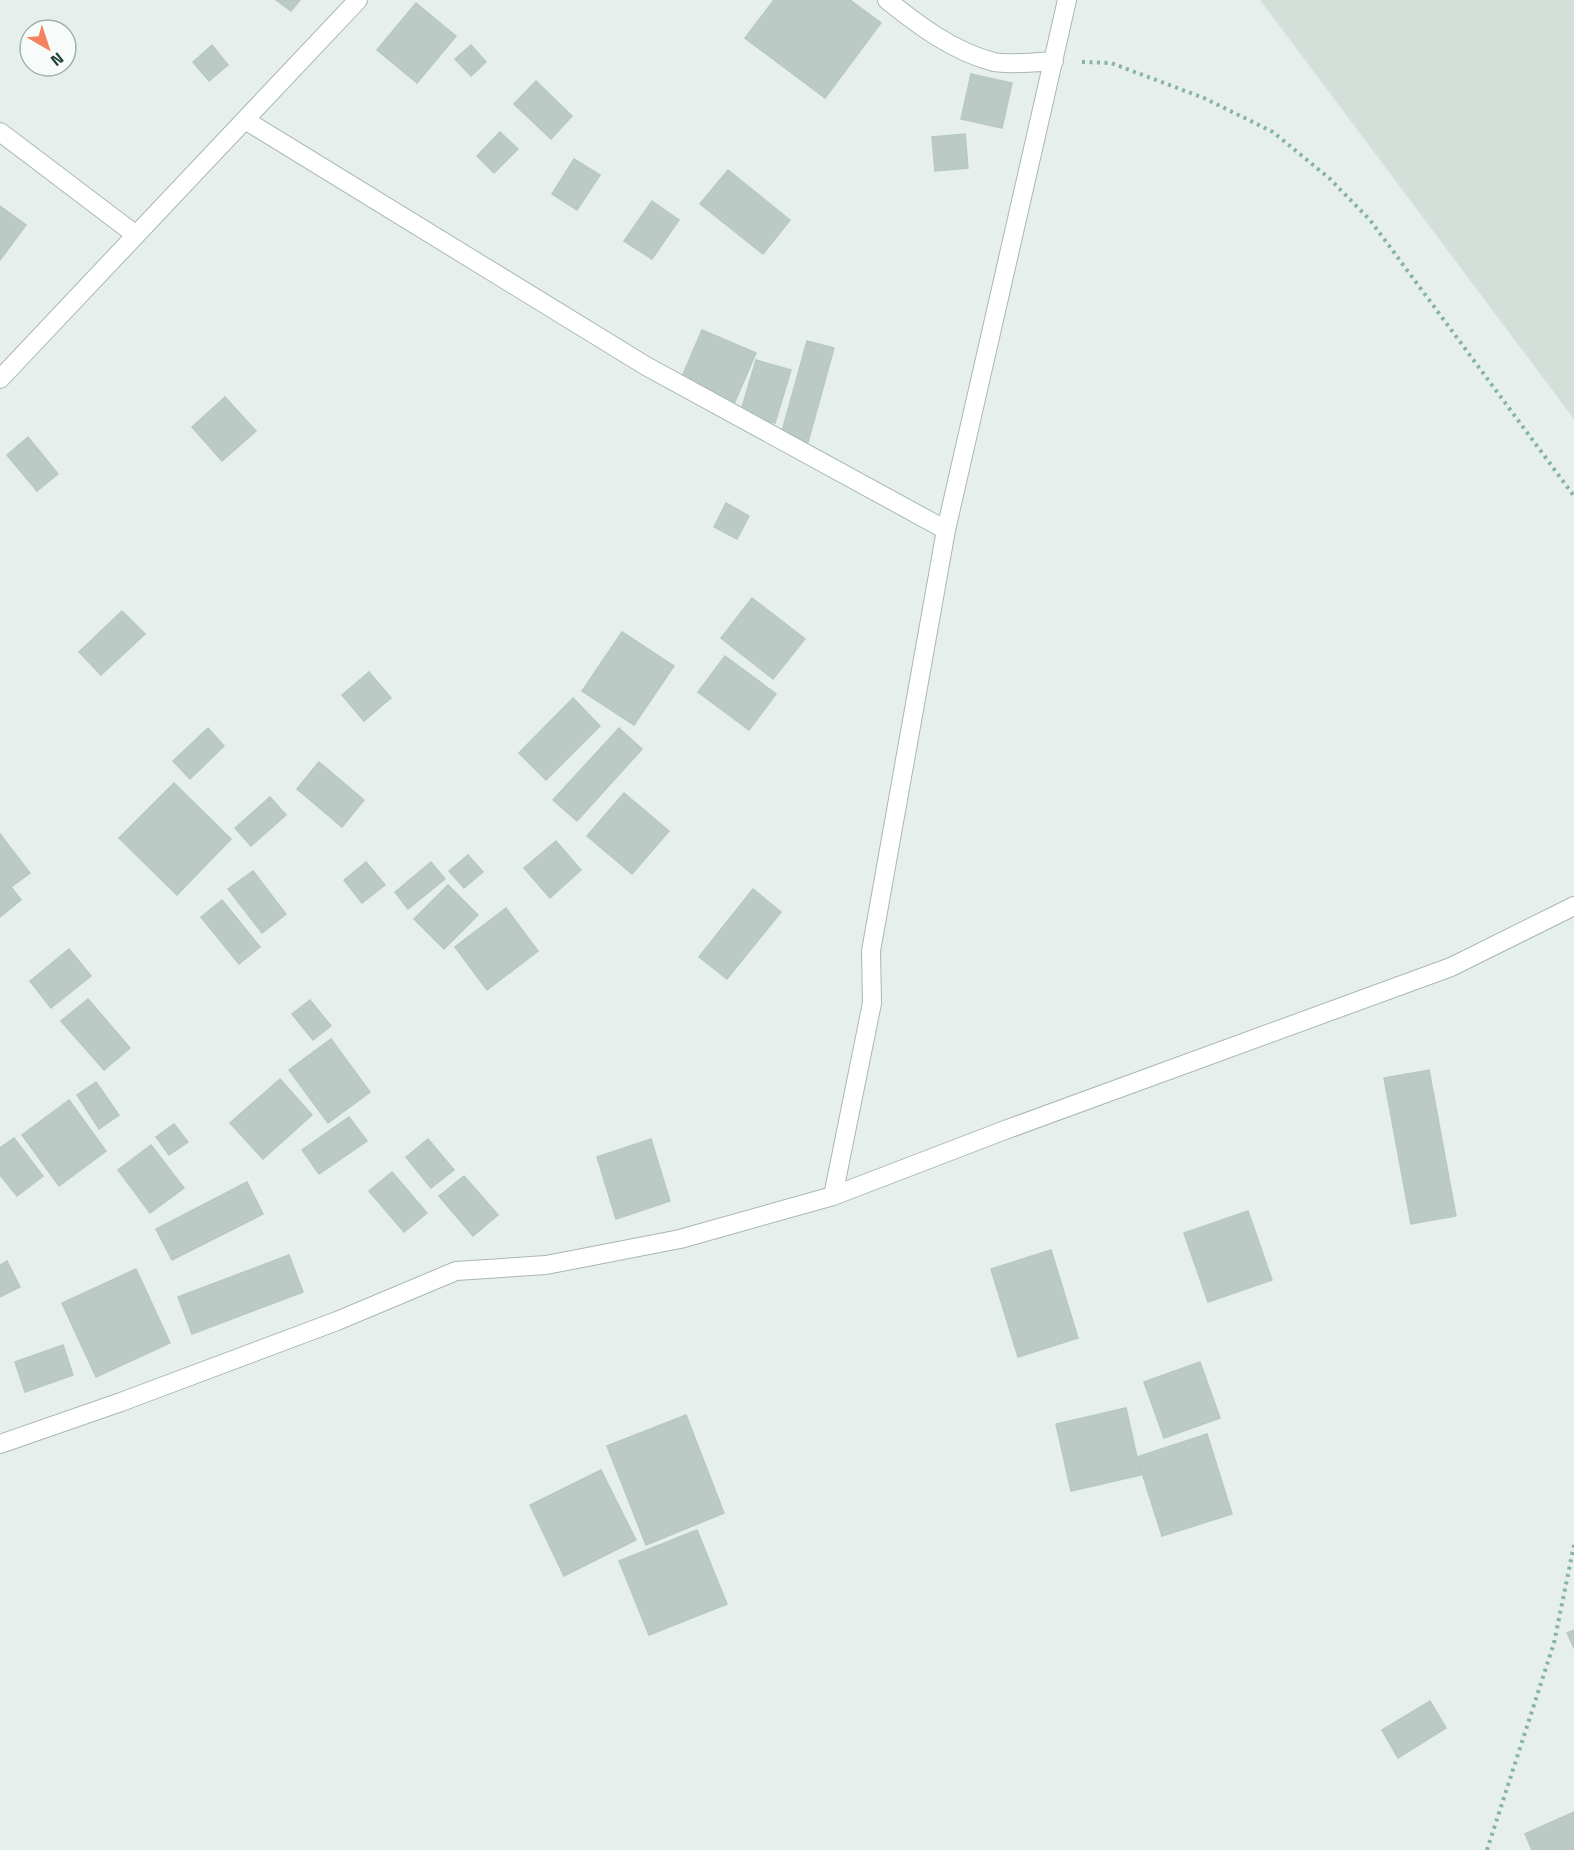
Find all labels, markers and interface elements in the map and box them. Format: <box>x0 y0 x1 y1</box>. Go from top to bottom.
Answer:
north arrow <box>18 18 78 78</box>
text: N <box>46 47 69 72</box>

